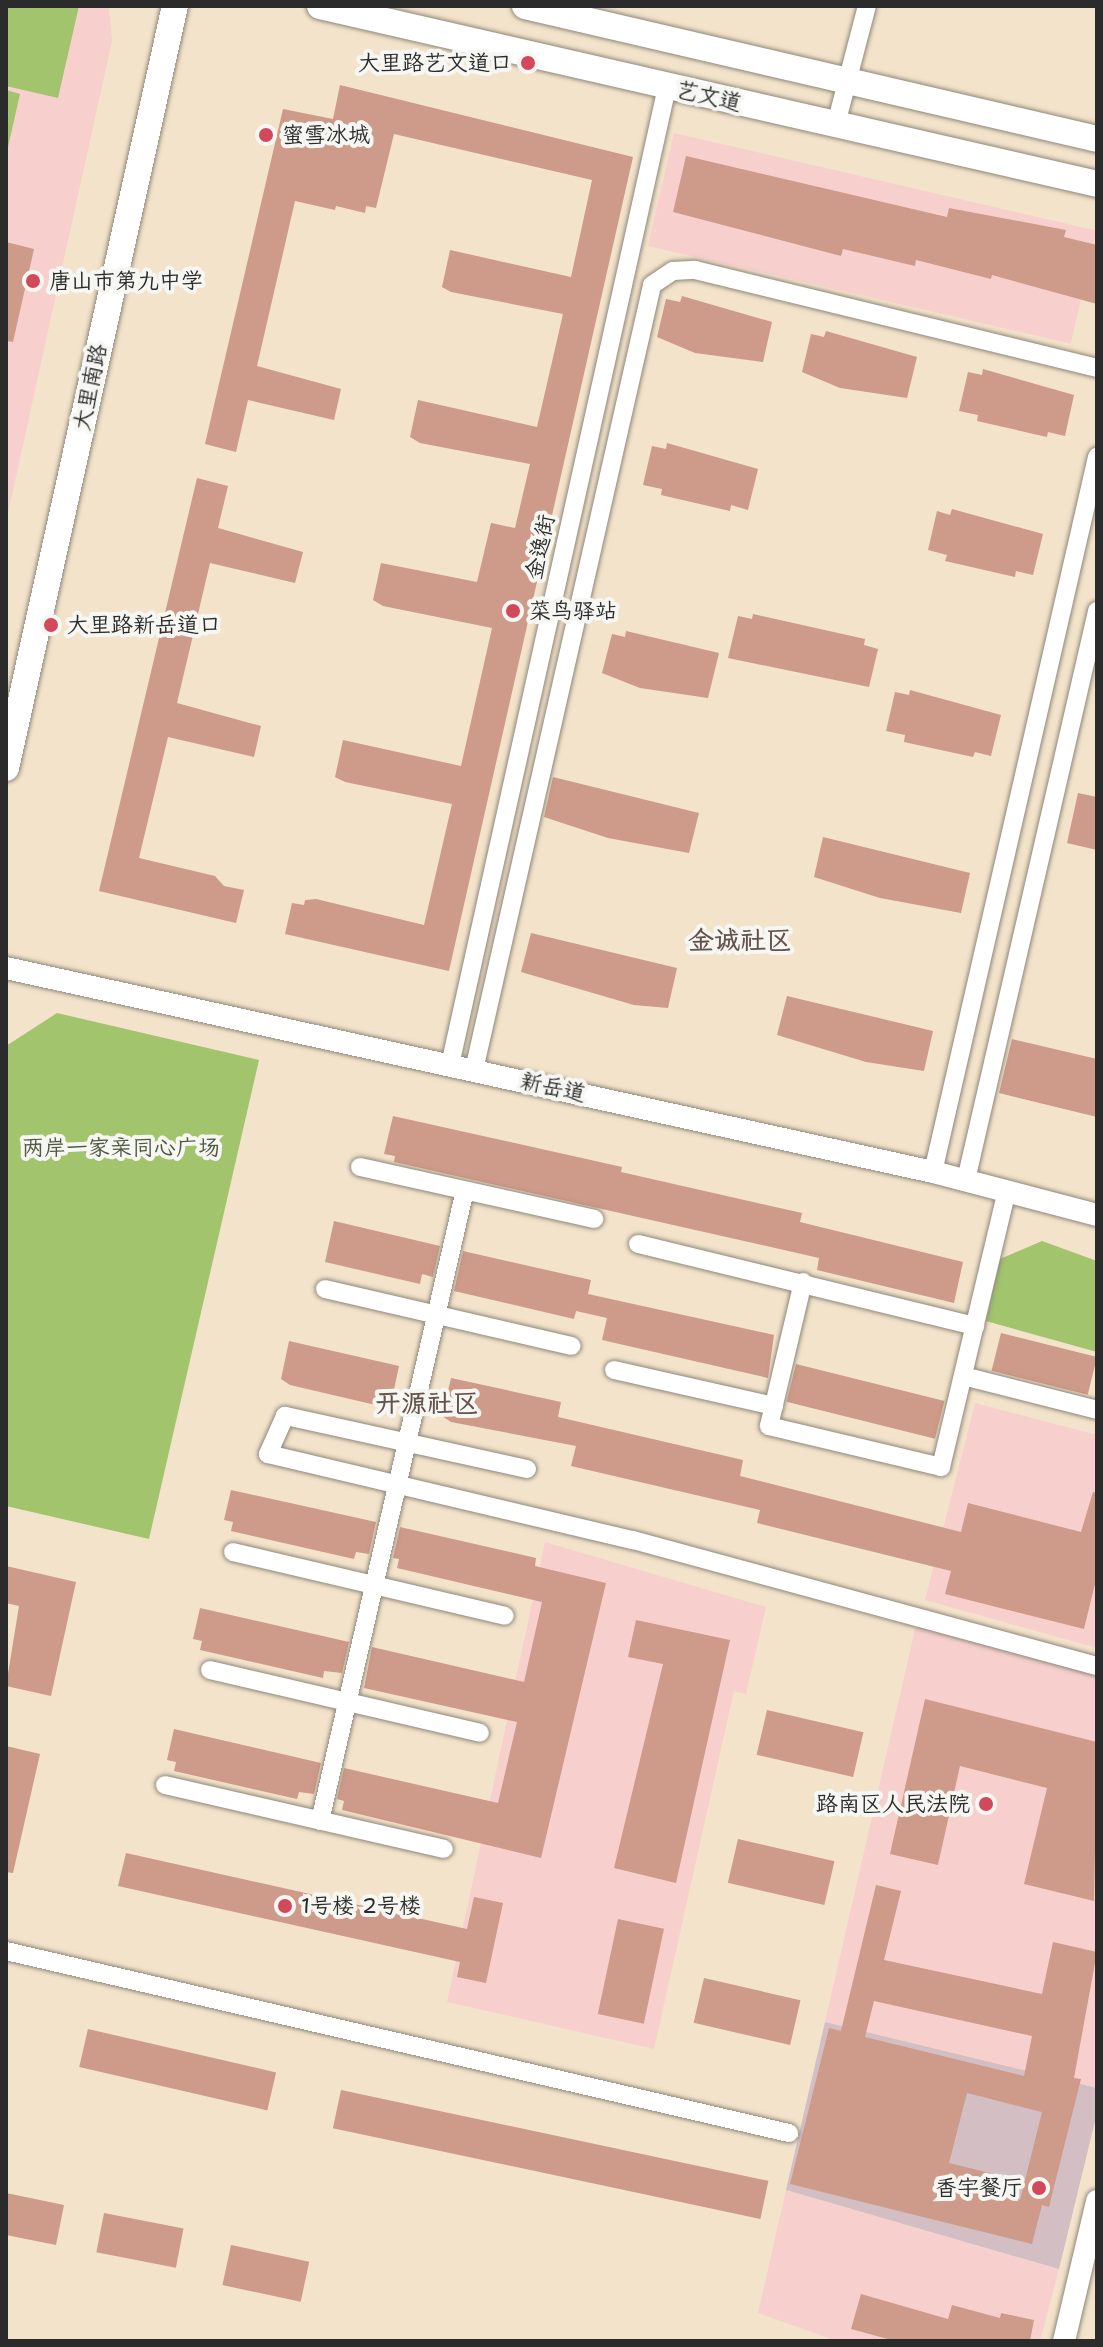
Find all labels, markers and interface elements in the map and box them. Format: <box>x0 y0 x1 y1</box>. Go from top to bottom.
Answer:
place label: 大里路艺文道口 <box>358 50 512 76</box>
marker: 大里路艺文道口 <box>519 54 537 72</box>
street label: 艺文道 <box>674 76 744 116</box>
place label: 蜜雪冰城 <box>282 122 370 148</box>
marker: 蜜雪冰城 <box>257 126 275 144</box>
place label: 唐山市第九中学 <box>49 268 203 294</box>
marker: 唐山市第九中学 <box>24 272 42 290</box>
street label: 大里南路 <box>68 341 112 433</box>
street label: 金逸街 <box>520 512 560 582</box>
place label: 菜鸟驿站 <box>529 598 617 624</box>
marker: 菜鸟驿站 <box>504 602 522 620</box>
place label: 大里路新岳道口 <box>67 612 221 638</box>
marker: 大里路新岳道口 <box>42 616 60 634</box>
district label: 金诚社区 <box>688 924 792 956</box>
street label: 新岳道 <box>518 1067 588 1107</box>
park label: 两岸一家亲同心广场 <box>22 1135 220 1161</box>
district label: 开源社区 <box>375 1387 479 1419</box>
place label: 路南区人民法院 <box>816 1791 970 1817</box>
marker: 路南区人民法院 <box>977 1795 995 1813</box>
place label: 1号楼 2号楼 <box>301 1893 421 1919</box>
marker: 1号楼 2号楼 <box>276 1897 294 1915</box>
place label: 香宇餐厅 <box>935 2175 1023 2201</box>
marker: 香宇餐厅 <box>1030 2179 1048 2197</box>

